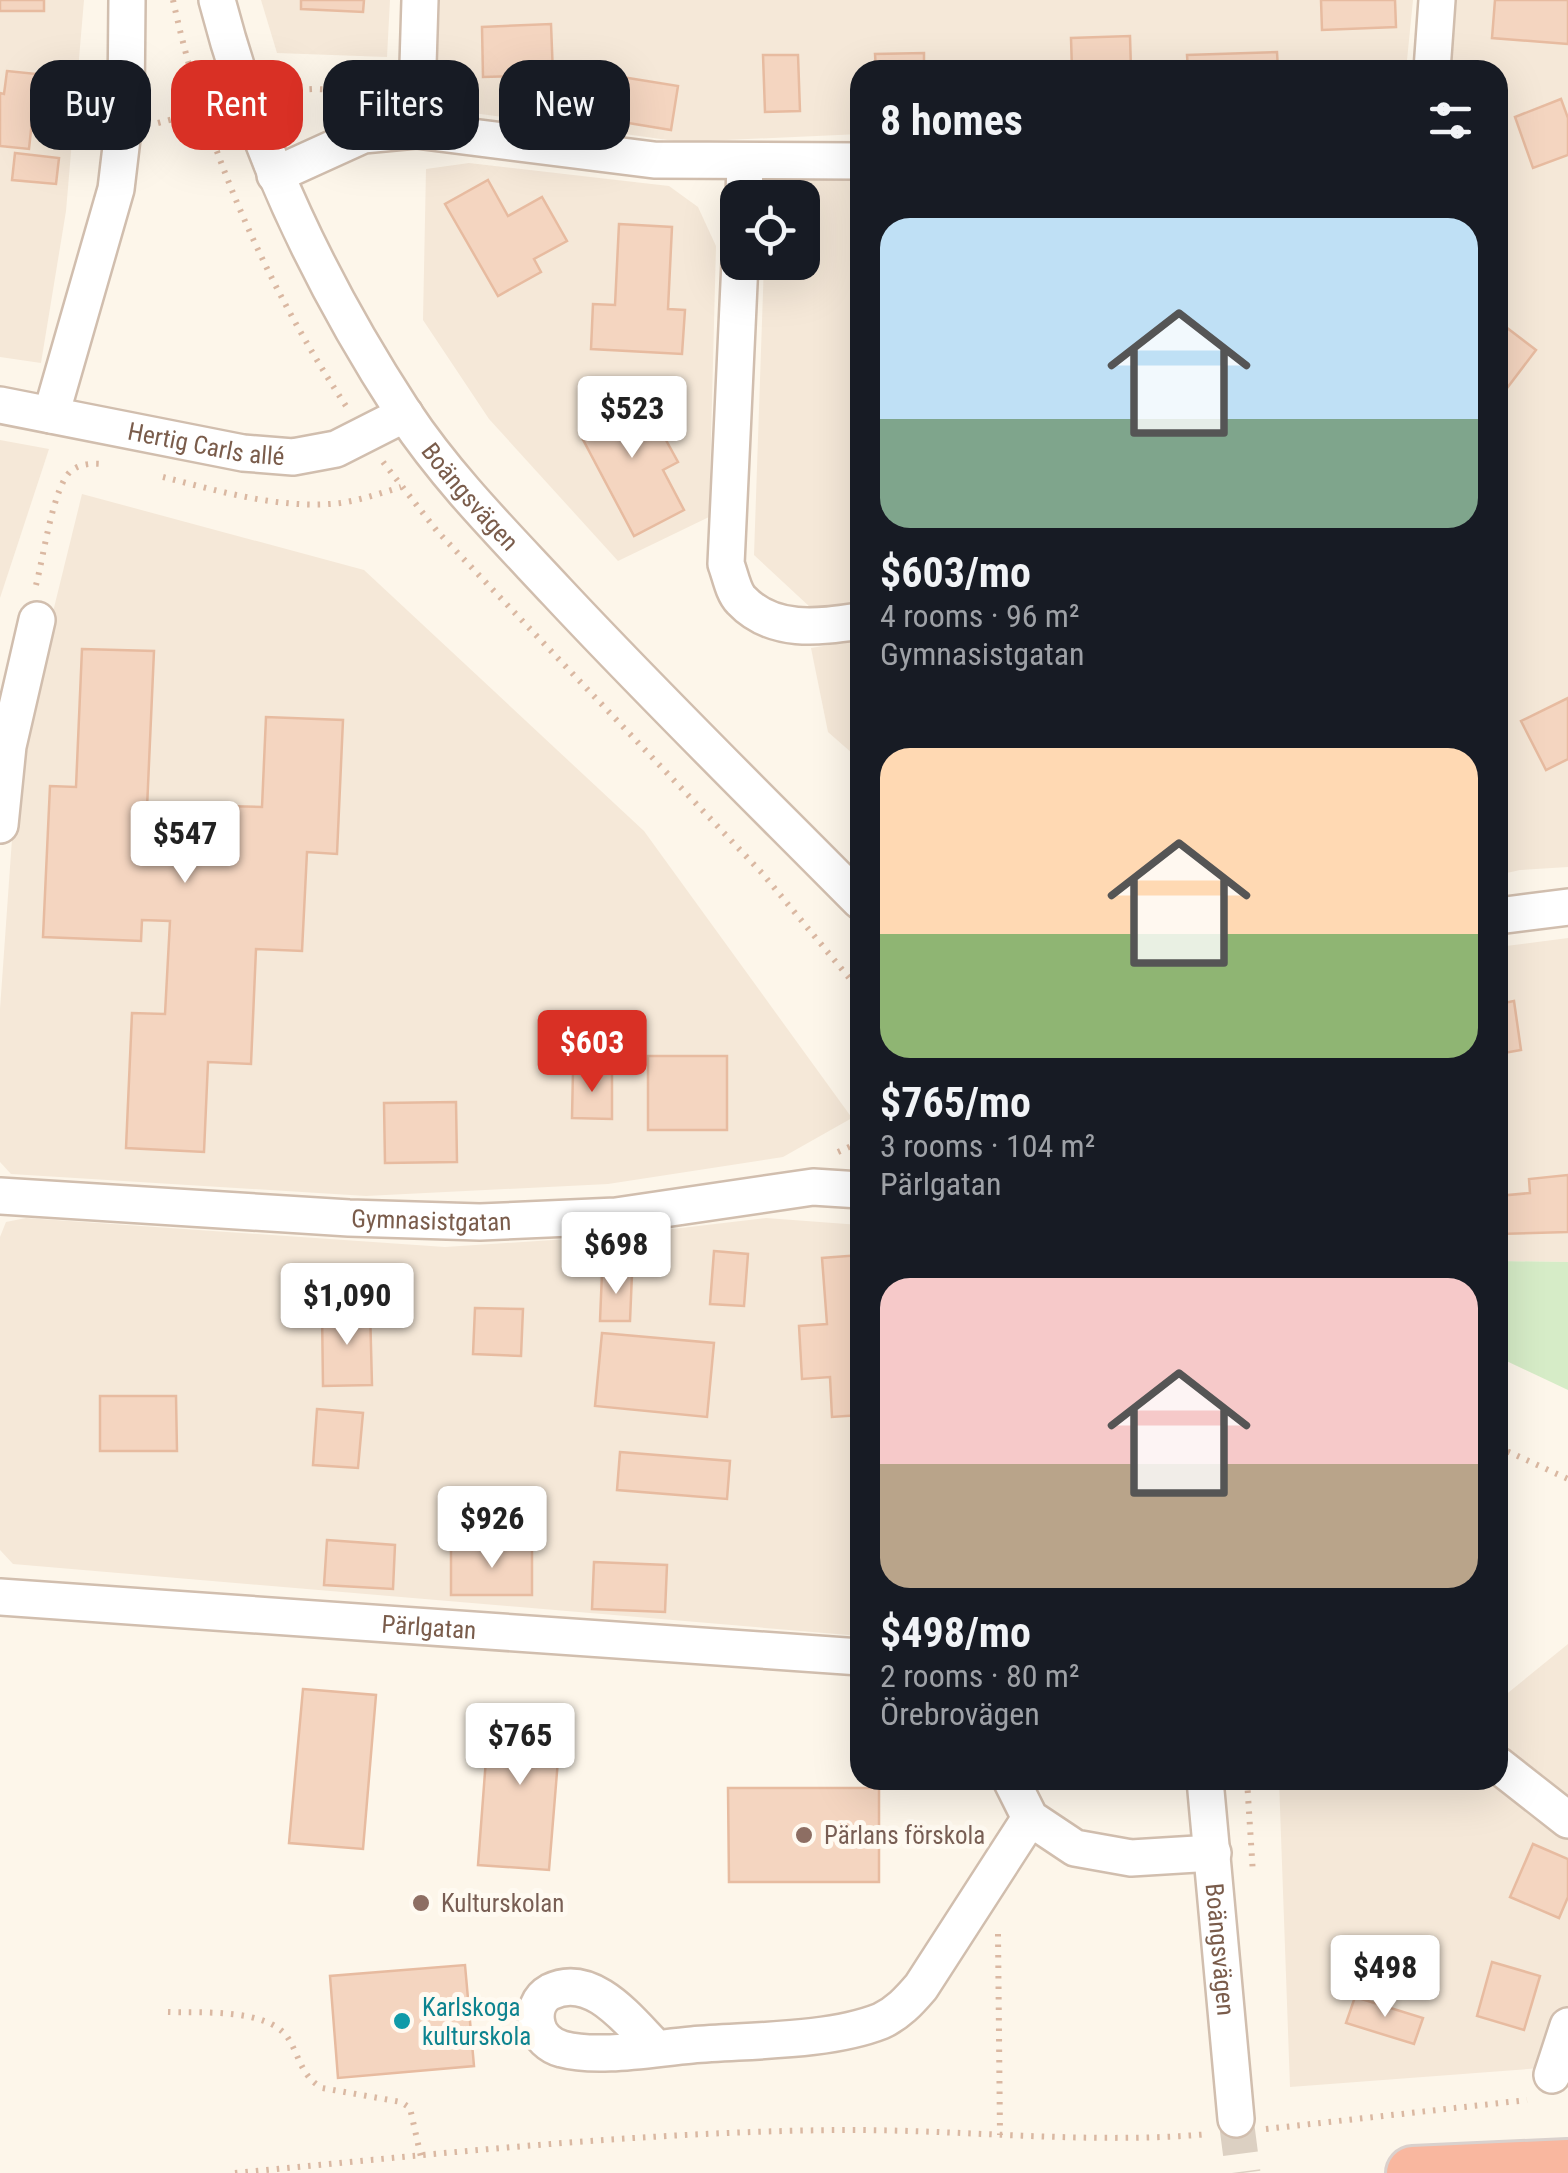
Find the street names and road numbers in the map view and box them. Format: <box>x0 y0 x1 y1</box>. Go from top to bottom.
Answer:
street label: Hertig Carls allé <box>125 416 286 471</box>
street label: Boängsvägen <box>416 437 525 556</box>
street label: Gymnasistgatan <box>351 1204 512 1236</box>
street label: Pärlgatan <box>381 1609 477 1645</box>
street label: Boängsvägen <box>1200 1882 1241 2017</box>

